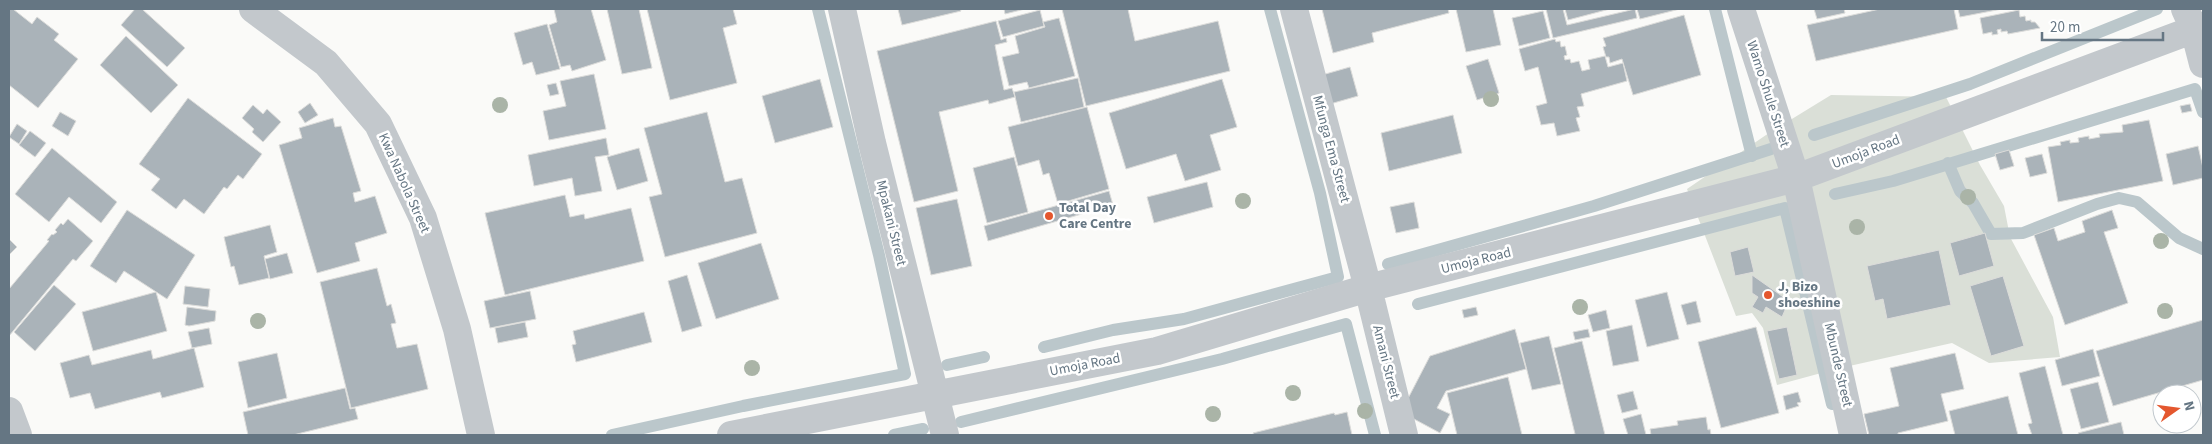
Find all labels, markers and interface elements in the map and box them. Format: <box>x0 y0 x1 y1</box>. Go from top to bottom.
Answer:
scale bar <box>2042 10 2163 42</box>
text: 20 m <box>2050 17 2080 38</box>
street label: Wamo Shule Street <box>1741 38 1795 150</box>
street label: Mfunga Ema Street <box>1307 93 1355 205</box>
street label: Kwa Nabola Street <box>373 130 435 236</box>
street label: Umoja Road <box>1829 130 1903 174</box>
street label: Mpakani Street <box>871 178 911 268</box>
place label: Total Day Care Centre <box>1059 198 1131 234</box>
marker: Total Day Care Centre <box>1043 210 1055 222</box>
street label: Umoja Road <box>1439 243 1513 279</box>
place label: J, Bizo shoeshine <box>1778 277 1841 313</box>
marker: J, Bizo shoeshine <box>1762 289 1774 301</box>
street label: Mbunde Street <box>1819 321 1857 409</box>
street label: Amani Street <box>1367 323 1405 401</box>
street label: Umoja Road <box>1048 348 1122 382</box>
north arrow <box>2152 384 2202 434</box>
text: N <box>2178 399 2199 413</box>

